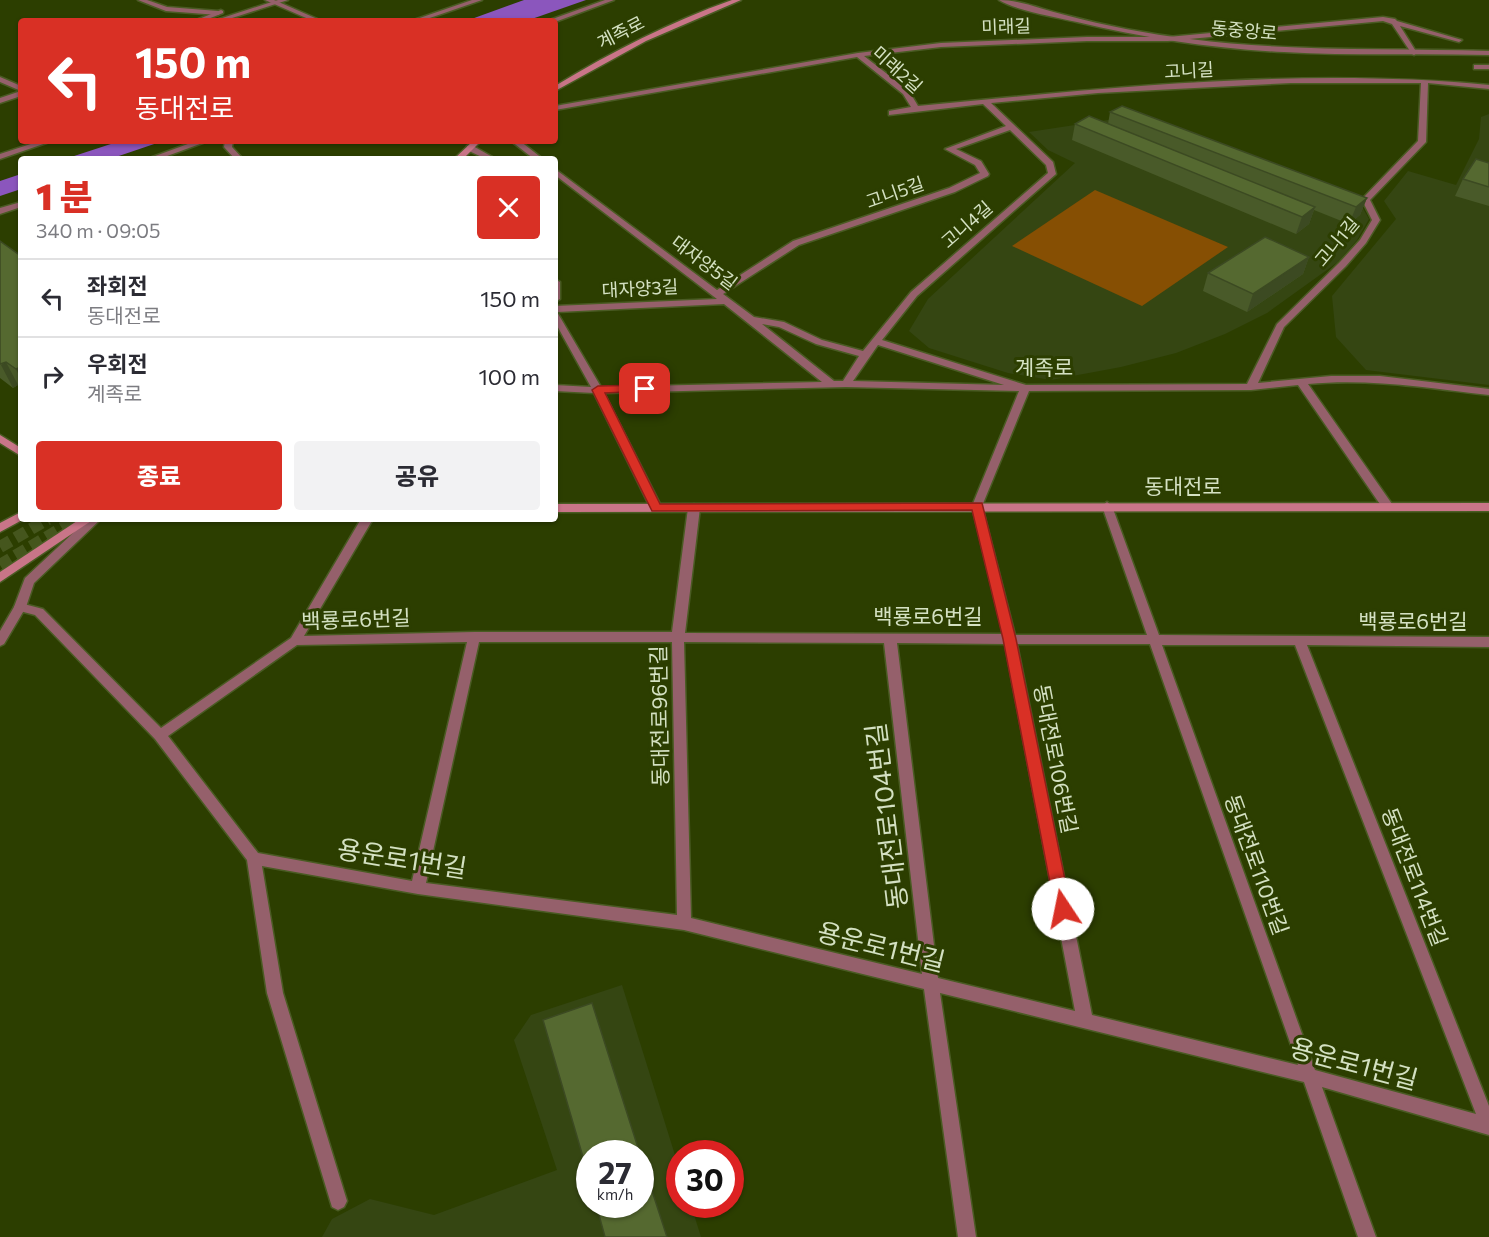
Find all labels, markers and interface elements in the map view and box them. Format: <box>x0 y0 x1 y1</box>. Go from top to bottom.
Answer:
street label: 계족로 <box>593 11 648 53</box>
street label: 미래길 <box>981 14 1031 38</box>
street label: 동중앙로 <box>1210 16 1278 44</box>
text: 150 m <box>135 35 251 87</box>
street label: 미래2길 <box>868 41 927 97</box>
icon: left <box>36 42 114 120</box>
street label: 고니길 <box>1164 58 1214 82</box>
text: 동대전로 <box>135 91 234 124</box>
street label: 고니5길 <box>863 172 927 212</box>
text: 1 분 <box>36 173 93 217</box>
button: close <box>477 176 540 239</box>
street label: 고니4길 <box>936 196 996 252</box>
street label: 고니1길 <box>1309 212 1363 270</box>
text: 340 m · 09:05 <box>36 218 161 242</box>
street label: 대자양5길 <box>667 230 742 294</box>
text: 좌회전 <box>87 272 148 299</box>
street label: 대자양3길 <box>601 275 679 301</box>
icon: left <box>36 282 69 315</box>
text: 150 m <box>480 285 540 312</box>
text: 동대전로 <box>87 303 161 327</box>
text: 우회전 <box>87 350 148 377</box>
street label: 계족로 <box>1015 354 1073 379</box>
icon: right <box>36 360 69 393</box>
text: 100 m <box>478 363 540 390</box>
pin <box>619 363 670 414</box>
icon: arrive <box>628 372 661 405</box>
text: 계족로 <box>87 381 142 405</box>
button: 종료 <box>36 441 282 510</box>
button: 공유 <box>294 441 540 510</box>
street label: 동대전로 <box>1144 473 1222 498</box>
street label: 백룡로6번길 <box>873 603 983 628</box>
street label: 백룡로6번길 <box>301 604 411 633</box>
street label: 백룡로6번길 <box>1358 608 1468 633</box>
street label: 동대전로96번길 <box>645 645 672 787</box>
street label: 동대전로106번길 <box>1030 682 1083 835</box>
street label: 동대전로104번길 <box>859 721 912 911</box>
street label: 동대전로110번길 <box>1220 791 1294 938</box>
street label: 동대전로114번길 <box>1377 804 1453 949</box>
street label: 용운로1번길 <box>335 832 469 883</box>
position arrow <box>1031 877 1095 941</box>
street label: 용운로1번길 <box>814 915 949 976</box>
street label: 용운로1번길 <box>1287 1031 1422 1094</box>
speed limit sign: 30 <box>666 1140 744 1218</box>
text: 27 <box>598 1153 632 1190</box>
text: km/h <box>597 1185 633 1203</box>

